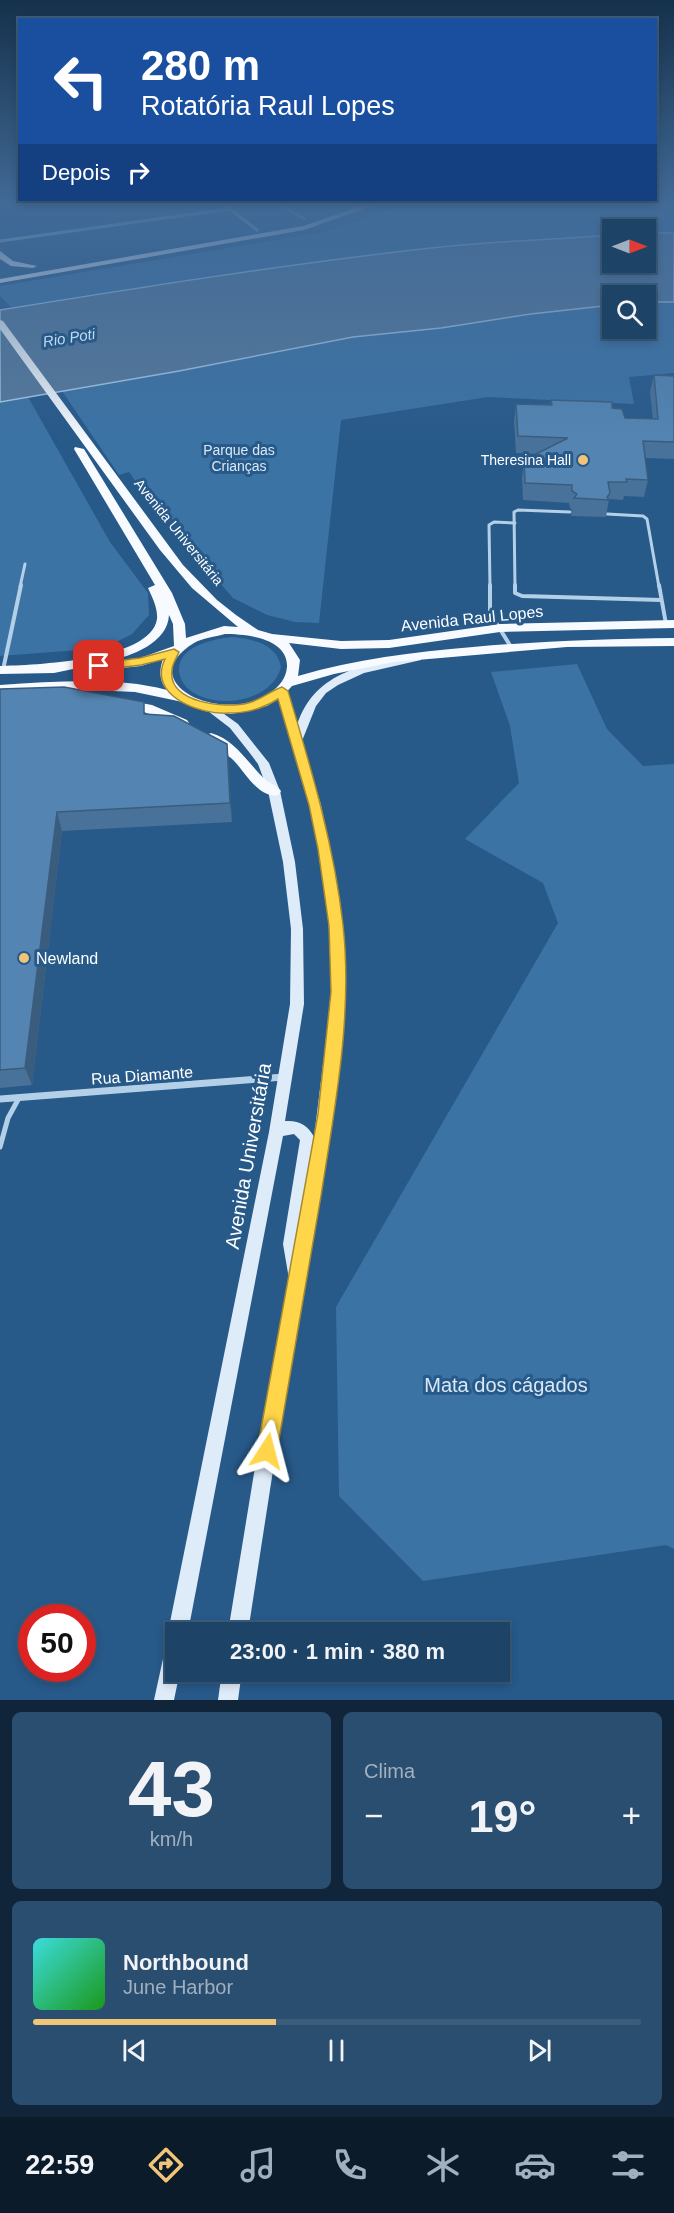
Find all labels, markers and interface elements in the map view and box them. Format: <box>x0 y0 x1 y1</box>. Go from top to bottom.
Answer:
icon: left <box>42 42 120 120</box>
text: 280 m <box>141 42 260 89</box>
text: Rotatória Raul Lopes <box>141 91 395 121</box>
icon: right <box>122 156 155 189</box>
text: Depois <box>42 160 110 185</box>
north arrow <box>602 219 656 273</box>
map controls <box>602 219 656 339</box>
button: search <box>602 285 656 339</box>
water label: Rio Poti <box>42 325 97 350</box>
park label: Parque das Crianças <box>203 442 275 474</box>
place label: Theresina Hall <box>481 452 571 468</box>
marker: Theresina Hall <box>576 453 590 467</box>
street label: Avenida Universitária <box>131 476 227 589</box>
street label: Avenida Raul Lopes <box>400 603 544 634</box>
pin <box>73 640 124 691</box>
icon: arrive <box>82 649 115 682</box>
place label: Newland <box>36 950 98 967</box>
marker: Newland <box>17 951 31 965</box>
street label: Avenida Universitária <box>221 1060 275 1251</box>
street label: Rua Diamante <box>90 1063 194 1088</box>
park label: Mata dos cágados <box>424 1374 588 1396</box>
position arrow <box>235 1419 299 1483</box>
speed limit sign: 50 <box>18 1604 96 1682</box>
text: 23:00 · 1 min · 380 m <box>230 1639 445 1664</box>
text: 43 <box>128 1745 215 1833</box>
text: Clima <box>364 1760 415 1782</box>
text: 19° <box>468 1791 537 1842</box>
text: − <box>364 1797 383 1834</box>
text: + <box>622 1797 641 1834</box>
text: km/h <box>150 1828 193 1850</box>
text: Northbound <box>123 1950 249 1975</box>
text: June Harbor <box>123 1976 233 1998</box>
icon: previous <box>118 2034 151 2067</box>
icon: pause <box>320 2034 353 2067</box>
icon: next <box>523 2034 556 2067</box>
icon: directions <box>145 2144 187 2186</box>
icon: music <box>237 2144 279 2186</box>
icon: phone <box>329 2144 371 2186</box>
icon: climate <box>422 2144 464 2186</box>
icon: car <box>514 2144 556 2186</box>
icon: filters <box>607 2144 649 2186</box>
text: 22:59 <box>25 2150 94 2180</box>

